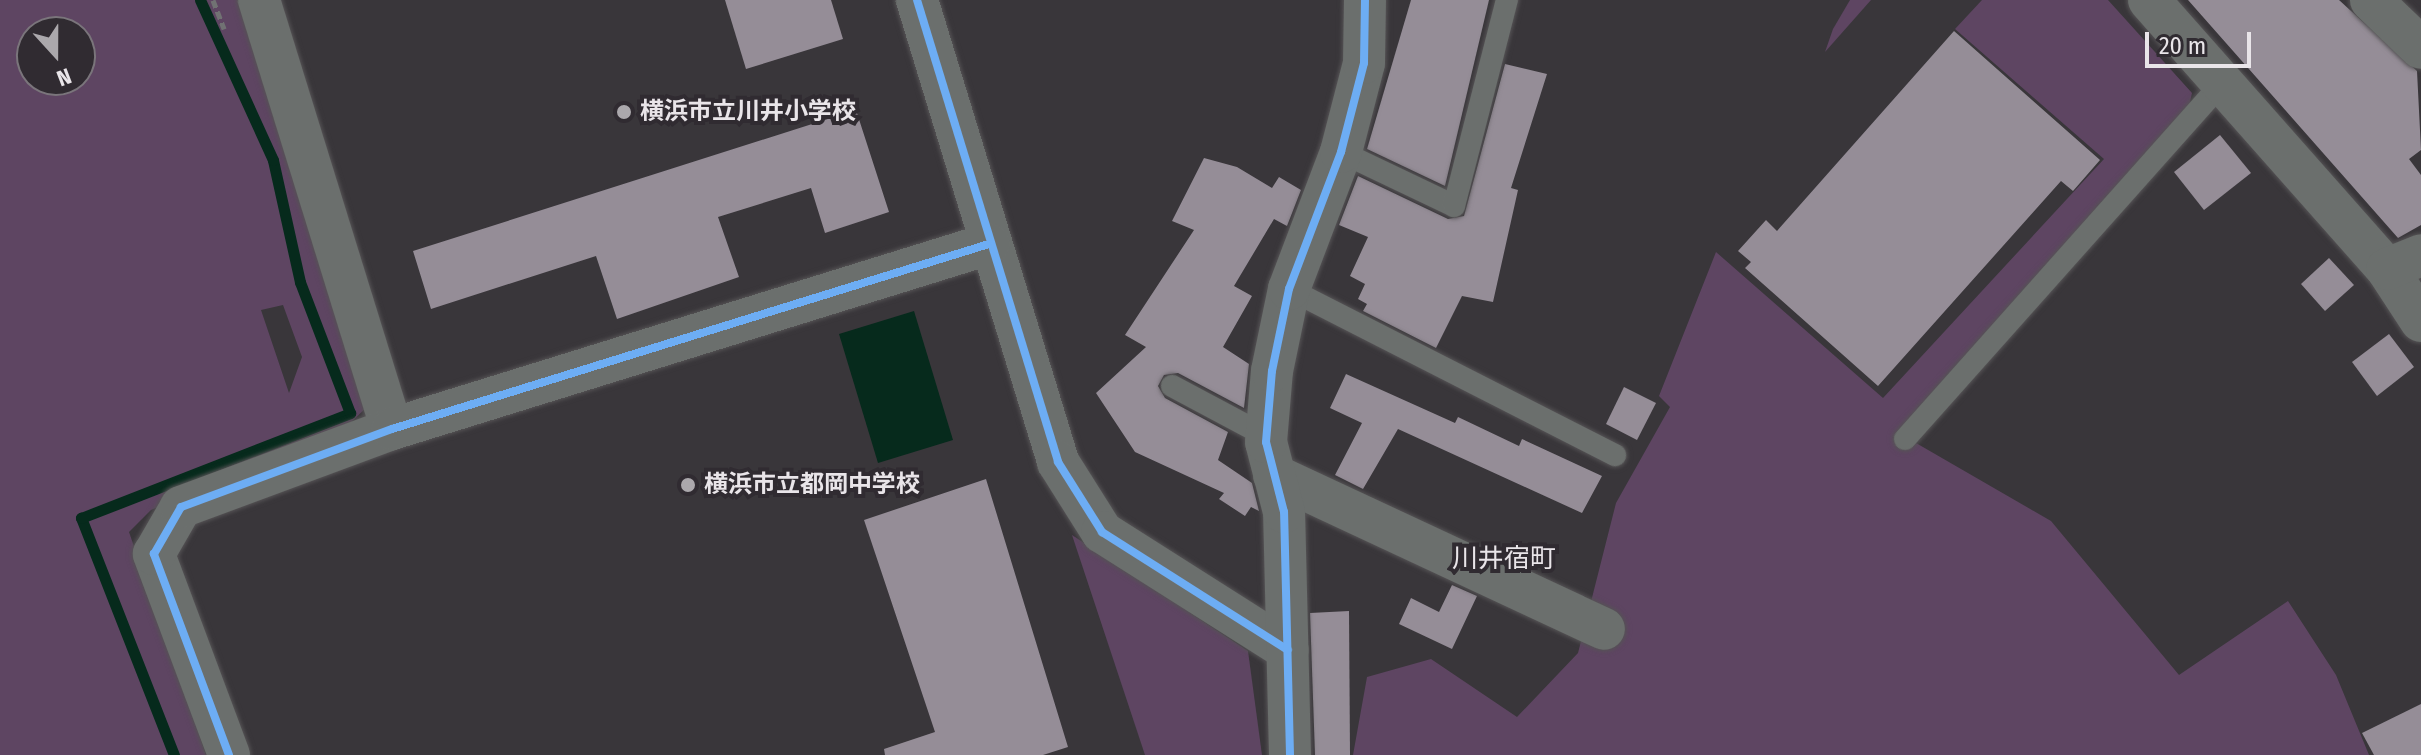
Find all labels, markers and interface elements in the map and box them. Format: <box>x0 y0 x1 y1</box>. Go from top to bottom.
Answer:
north arrow <box>16 16 96 96</box>
scale bar <box>2149 16 2255 66</box>
text: 20 m <box>2159 32 2206 60</box>
text: N <box>53 62 75 92</box>
place label: 横浜市立川井小学校 <box>640 98 856 126</box>
marker: 横浜市立川井小学校 <box>615 103 633 121</box>
place label: 横浜市立都岡中学校 <box>704 471 920 499</box>
marker: 横浜市立都岡中学校 <box>679 476 697 494</box>
district label: 川井宿町 <box>1452 543 1556 575</box>

